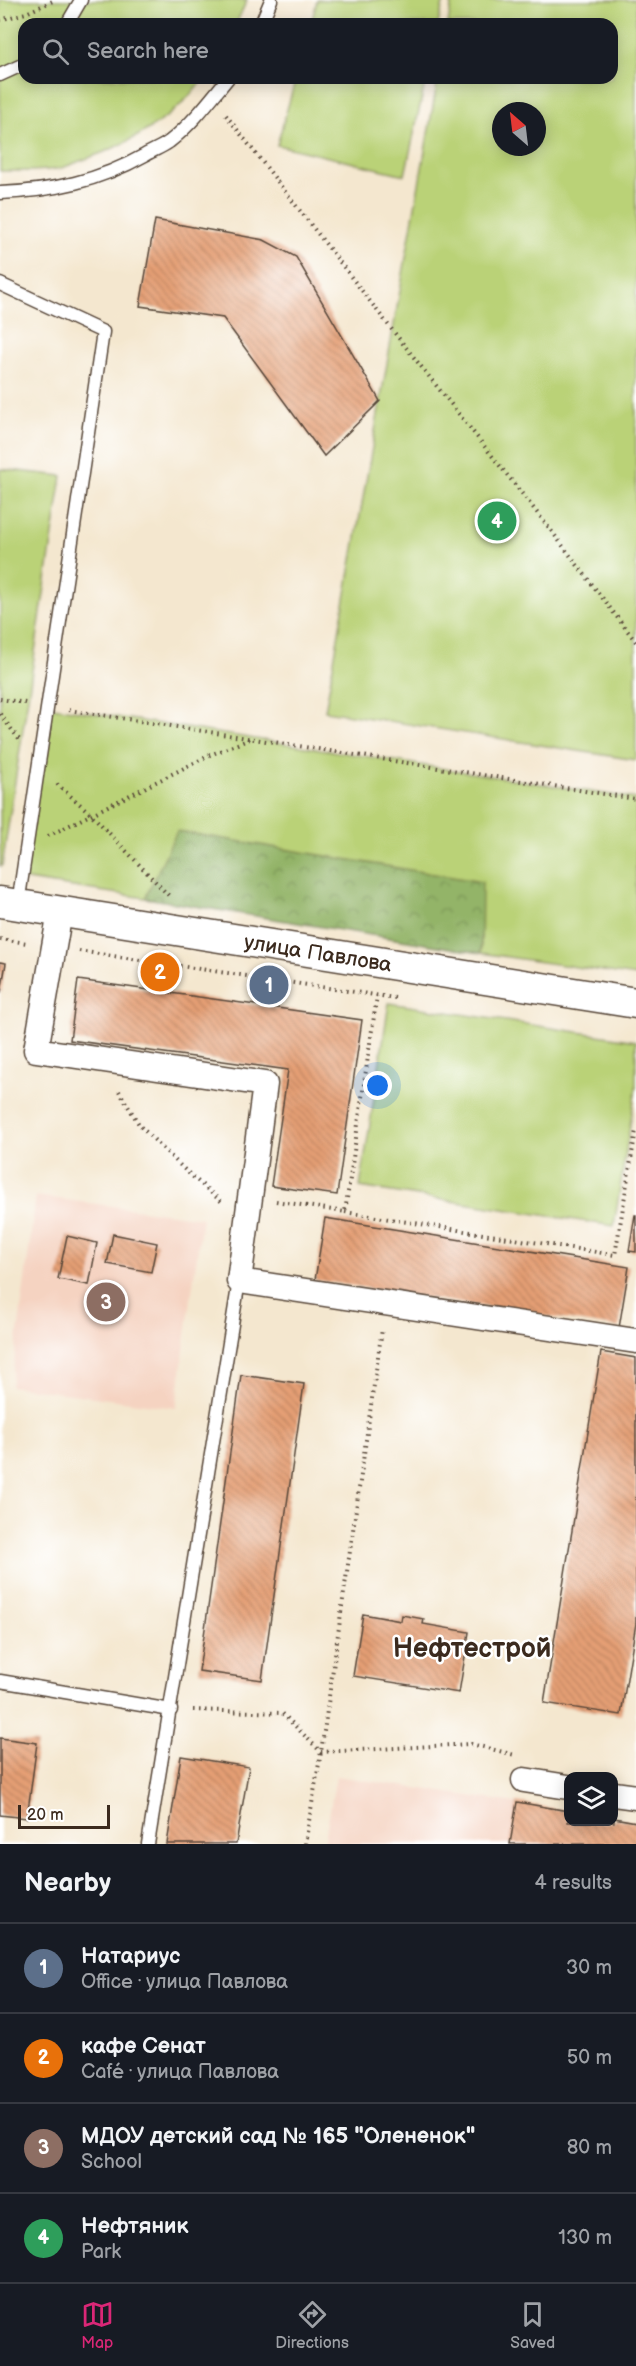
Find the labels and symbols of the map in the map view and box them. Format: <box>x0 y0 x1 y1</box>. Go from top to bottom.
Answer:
north arrow <box>492 102 546 156</box>
pin: 4 <box>478 498 516 544</box>
street label: улица Павлова <box>242 929 394 978</box>
pin: 2 <box>140 950 180 994</box>
pin: 1 <box>250 962 288 1008</box>
your location <box>363 1071 392 1100</box>
pin: 3 <box>86 1280 126 1324</box>
district label: Нефтестрой <box>393 1633 551 1665</box>
scale bar <box>18 1802 110 1830</box>

